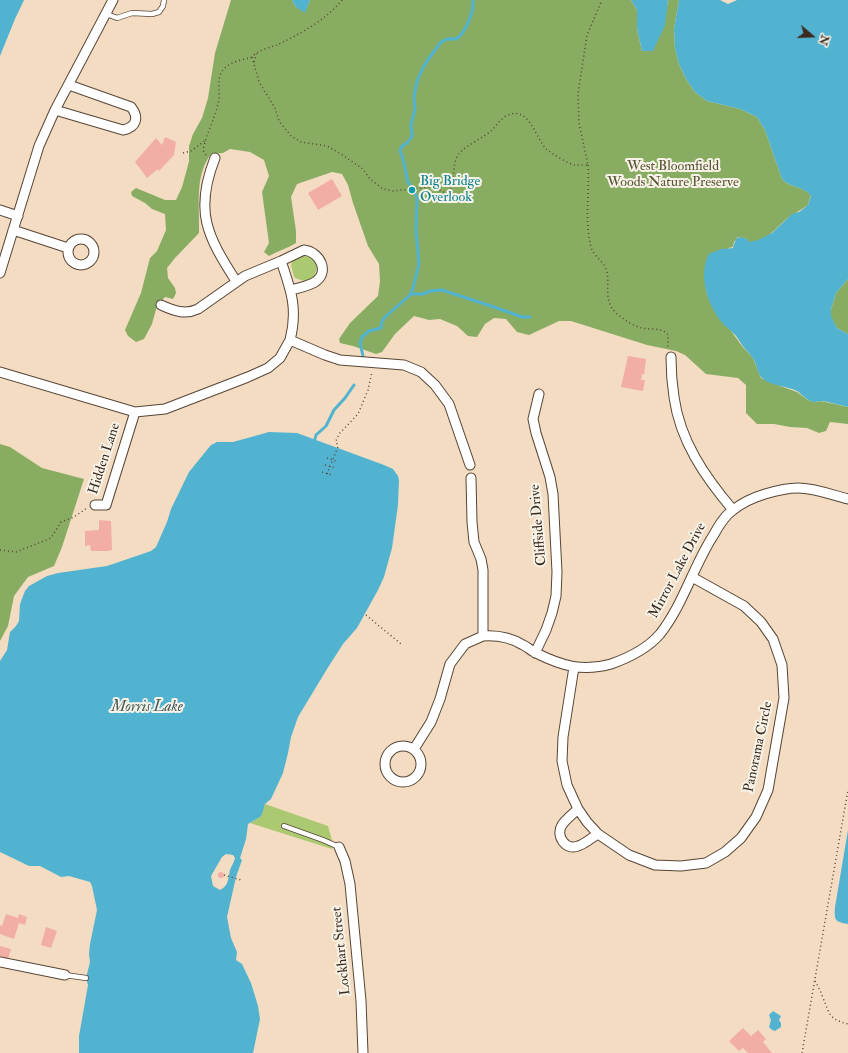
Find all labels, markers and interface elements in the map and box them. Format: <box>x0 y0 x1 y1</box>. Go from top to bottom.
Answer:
north arrow <box>792 16 832 56</box>
text: N <box>816 33 832 47</box>
park label: West Bloomfield Woods Nature Preserve <box>607 159 739 192</box>
place label: Big Bridge Overlook <box>420 174 480 206</box>
marker: Big Bridge Overlook <box>407 185 417 195</box>
street label: Hidden Lane <box>86 421 124 497</box>
street label: Cliffside Drive <box>527 484 551 566</box>
street label: Mirror Lake Drive <box>646 520 710 622</box>
water label: Morris Lake <box>111 699 183 717</box>
street label: Panorama Circle <box>741 700 777 794</box>
street label: Lockhart Street <box>329 906 355 996</box>

